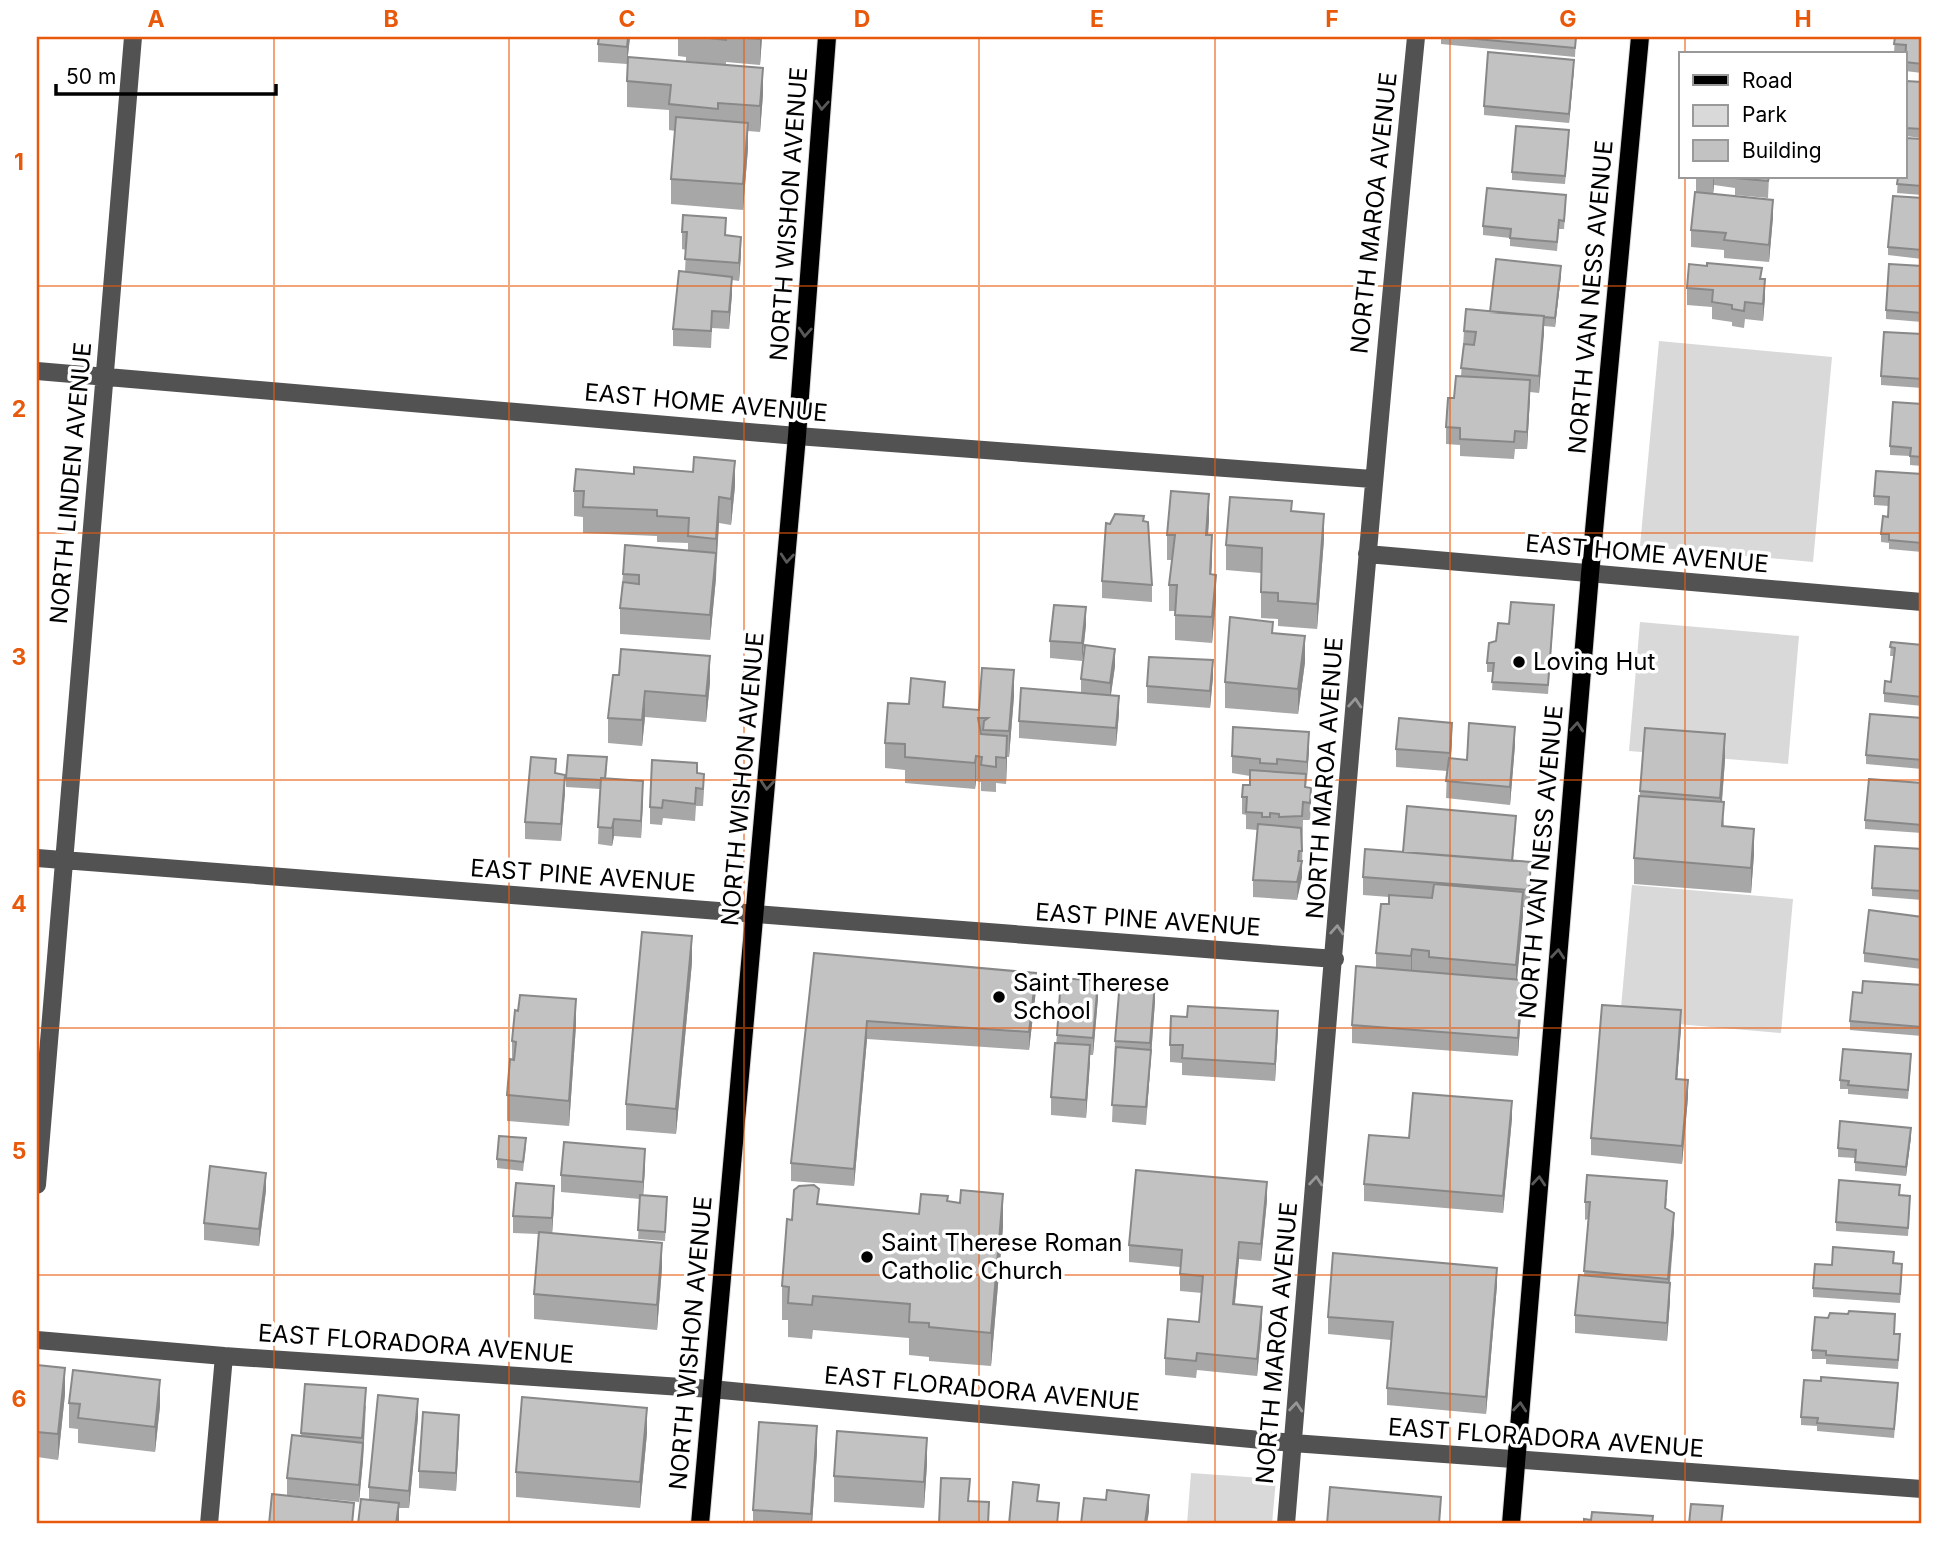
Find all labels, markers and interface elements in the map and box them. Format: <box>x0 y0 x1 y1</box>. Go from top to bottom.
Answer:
text: A <box>147 5 165 33</box>
text: B <box>383 5 399 33</box>
text: C <box>618 5 636 33</box>
text: D <box>854 5 870 33</box>
text: E <box>1090 5 1104 33</box>
text: F <box>1325 5 1339 33</box>
text: G <box>1559 5 1577 33</box>
text: H <box>1794 5 1812 33</box>
scale bar <box>56 52 276 96</box>
legend <box>1679 52 1906 178</box>
text: 50 m <box>66 64 116 89</box>
street label: NORTH WISHON AVENUE <box>764 66 813 362</box>
text: Road <box>1742 68 1793 93</box>
street label: NORTH MAROA AVENUE <box>1344 71 1403 355</box>
one-way arrow <box>815 100 830 111</box>
text: Park <box>1742 102 1787 127</box>
text: Building <box>1742 138 1822 163</box>
street label: NORTH VAN NESS AVENUE <box>1562 139 1619 455</box>
text: 1 <box>14 148 24 176</box>
one-way arrow <box>798 326 813 337</box>
street label: NORTH LINDEN AVENUE <box>44 341 97 625</box>
street label: EAST HOME AVENUE <box>583 377 829 428</box>
text: 2 <box>12 395 26 423</box>
street label: EAST HOME AVENUE <box>1524 528 1770 579</box>
one-way arrow <box>780 553 795 564</box>
street label: NORTH WISHON AVENUE <box>715 631 770 927</box>
street label: NORTH MAROA AVENUE <box>1300 636 1349 920</box>
text: 3 <box>12 643 26 671</box>
place label: Loving Hut <box>1533 647 1655 676</box>
marker: Loving Hut <box>1511 654 1527 670</box>
one-way arrow <box>1347 697 1362 708</box>
street label: NORTH VAN NESS AVENUE <box>1512 704 1569 1020</box>
one-way arrow <box>1569 721 1584 732</box>
one-way arrow <box>760 780 775 791</box>
street label: EAST PINE AVENUE <box>469 853 697 898</box>
text: 4 <box>11 890 27 918</box>
street label: EAST PINE AVENUE <box>1034 897 1262 942</box>
one-way arrow <box>1330 924 1345 935</box>
one-way arrow <box>1550 948 1565 959</box>
place label: Saint Therese School <box>1013 968 1169 1025</box>
marker: Saint Therese School <box>991 989 1007 1005</box>
text: 5 <box>12 1137 26 1165</box>
one-way arrow <box>1308 1175 1323 1186</box>
one-way arrow <box>1531 1175 1546 1186</box>
street label: NORTH WISHON AVENUE <box>663 1195 718 1491</box>
street label: NORTH MAROA AVENUE <box>1250 1201 1303 1485</box>
place label: Saint Therese Roman Catholic Church <box>881 1228 1122 1285</box>
marker: Saint Therese Roman Catholic Church <box>859 1249 875 1265</box>
street label: EAST FLORADORA AVENUE <box>257 1318 575 1369</box>
street label: EAST FLORADORA AVENUE <box>823 1360 1141 1417</box>
text: 6 <box>12 1385 26 1413</box>
one-way arrow <box>1288 1402 1303 1413</box>
one-way arrow <box>1512 1402 1527 1413</box>
street label: EAST FLORADORA AVENUE <box>1387 1412 1705 1463</box>

